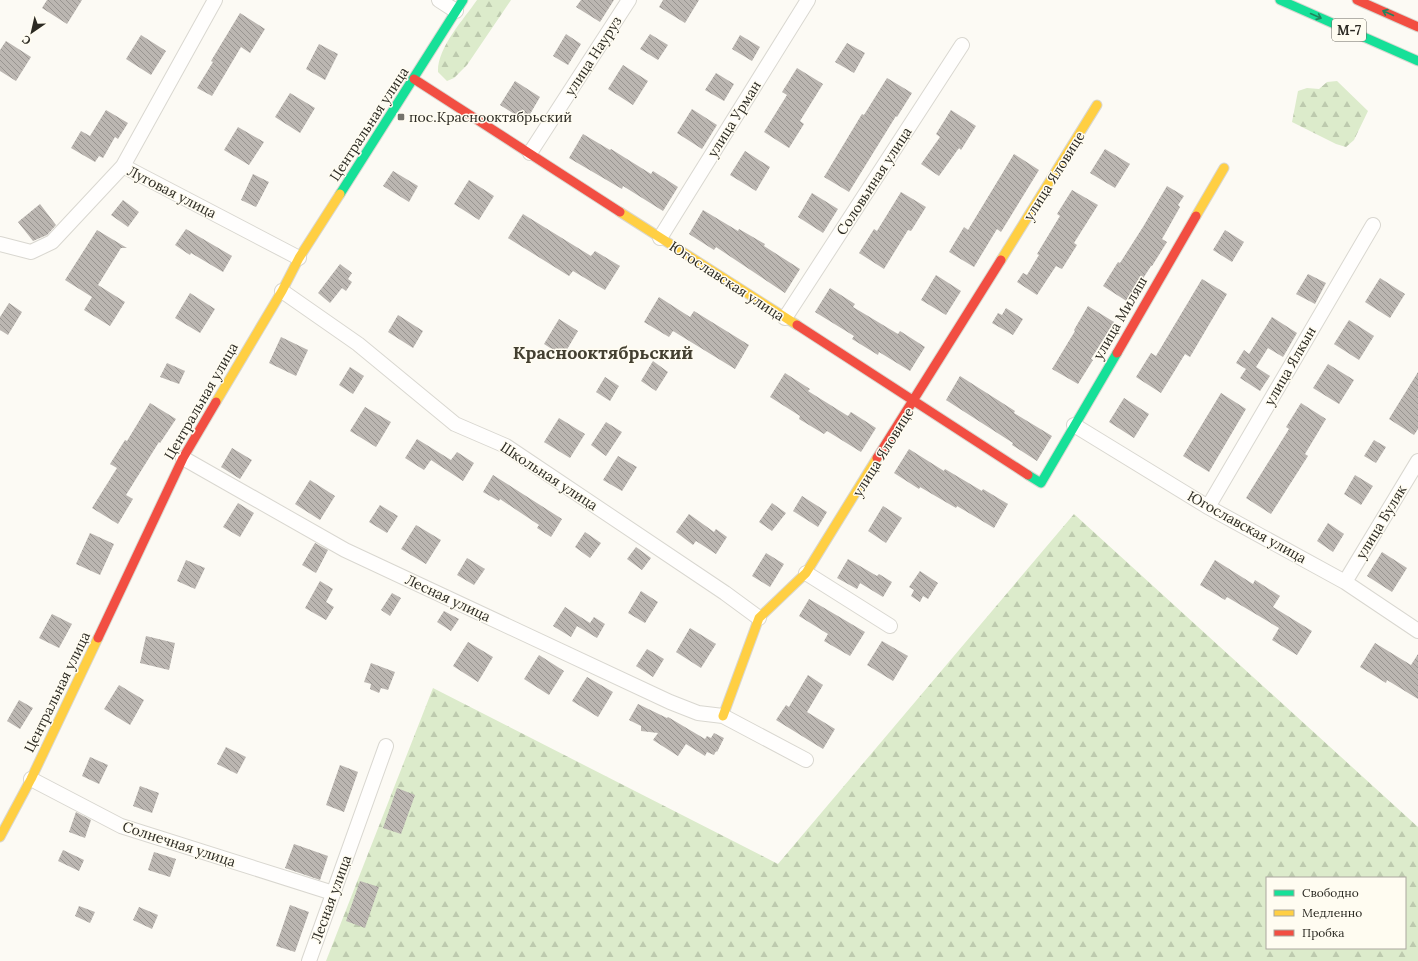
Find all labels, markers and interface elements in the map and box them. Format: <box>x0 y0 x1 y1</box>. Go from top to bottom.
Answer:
one-way arrow <box>1382 9 1394 17</box>
north arrow <box>12 12 52 52</box>
street label: улица Науруз <box>561 12 626 99</box>
one-way arrow <box>1309 13 1321 20</box>
road number: М-7 <box>1332 19 1366 41</box>
text: С <box>19 32 33 48</box>
street label: Центральная улица <box>325 64 413 184</box>
street label: улица Урман <box>703 77 765 161</box>
place label: пос.Краснооктябрьский <box>409 108 572 126</box>
marker: пос.Краснооктябрьский <box>396 112 406 122</box>
street label: Соловьиная улица <box>832 124 916 238</box>
street label: улица Яловице <box>1019 128 1089 224</box>
street label: Луговая улица <box>125 162 219 222</box>
street label: Югославская улица <box>666 237 788 325</box>
street label: улица Миляш <box>1089 273 1151 363</box>
street label: улица Ялкын <box>1260 323 1320 409</box>
street label: Центральная улица <box>160 339 242 463</box>
district label: Краснооктябрьский <box>513 341 693 364</box>
street label: улица Яловице <box>848 404 918 500</box>
street label: Школьная улица <box>497 438 601 514</box>
street label: улица Буляк <box>1352 481 1410 562</box>
street label: Югославская улица <box>1184 487 1310 567</box>
street label: Лесная улица <box>403 570 493 626</box>
street label: Центральная улица <box>20 629 94 755</box>
street label: Солнечная улица <box>120 817 238 871</box>
street label: Лесная улица <box>307 853 355 945</box>
legend <box>1266 877 1406 949</box>
text: Свободно <box>1302 885 1359 900</box>
text: Медленно <box>1302 905 1362 920</box>
text: Пробка <box>1302 925 1344 940</box>

